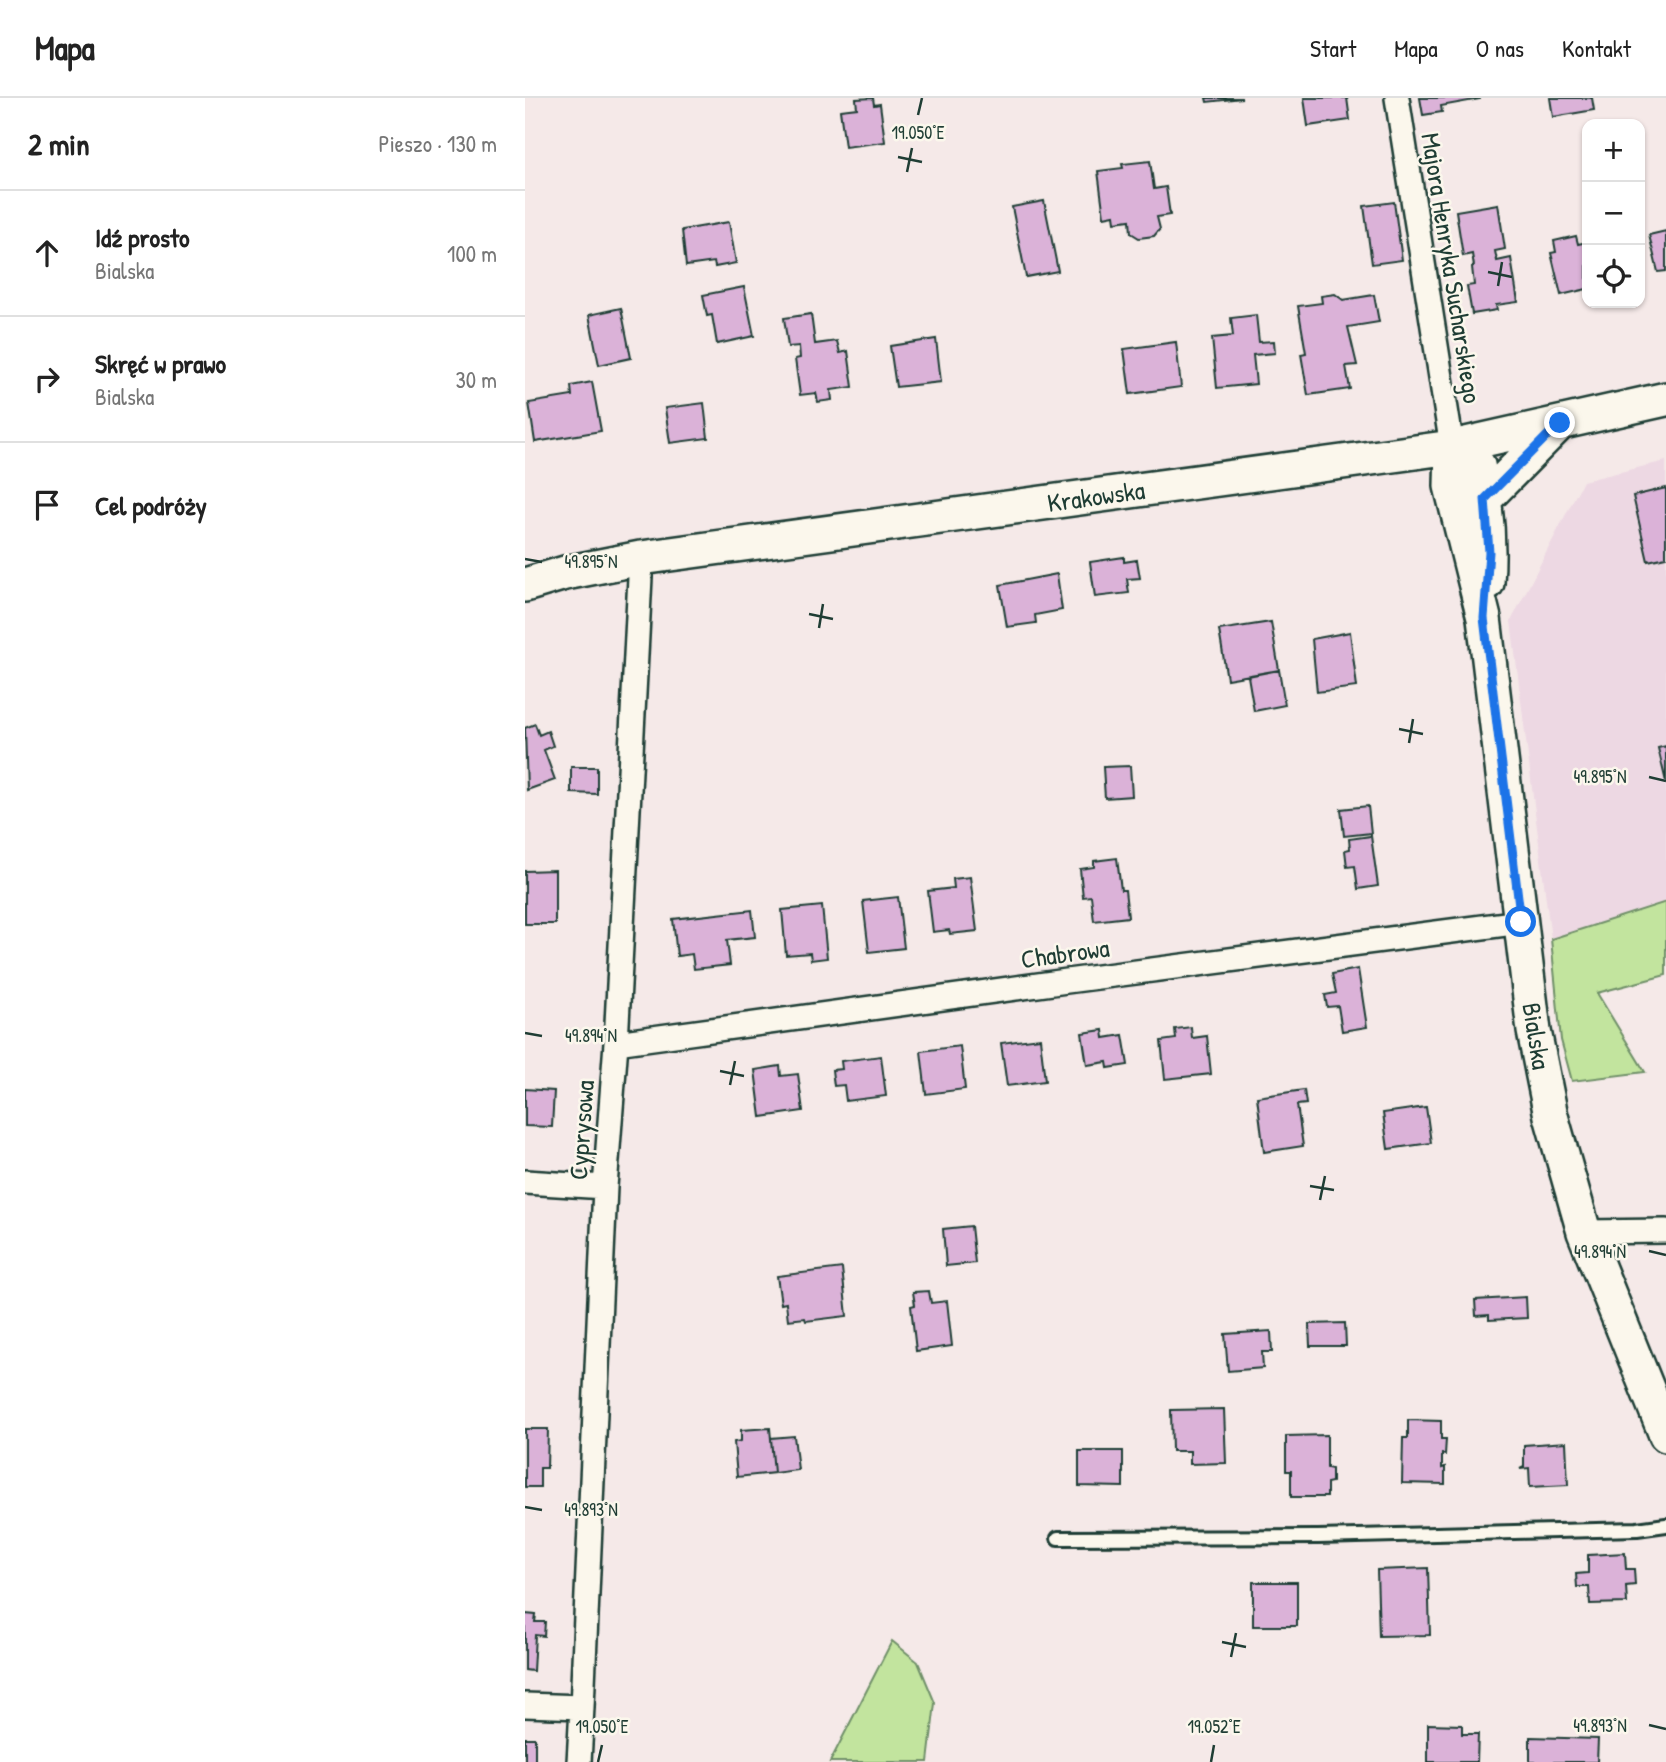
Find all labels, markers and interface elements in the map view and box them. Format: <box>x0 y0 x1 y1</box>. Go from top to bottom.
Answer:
text: Mapa <box>35 26 95 70</box>
text: Start <box>1310 32 1356 64</box>
text: Mapa <box>1394 32 1438 64</box>
text: O nas <box>1476 32 1524 64</box>
text: Kontakt <box>1562 32 1631 64</box>
map controls <box>1582 119 1645 308</box>
button: + <box>1582 119 1645 182</box>
text: 19.050°E <box>892 120 944 145</box>
text: 2 min <box>28 124 90 164</box>
text: Pieszo · 130 m <box>379 128 497 159</box>
street label: Majora Henryka Sucharskiego <box>1413 130 1491 406</box>
button: − <box>1582 182 1645 245</box>
text: Idź prosto <box>95 220 189 255</box>
icon: ahead <box>28 234 66 272</box>
text: 100 m <box>447 238 497 269</box>
button: locate <box>1582 245 1645 308</box>
text: Bialska <box>95 255 154 286</box>
text: Skręć w prawo <box>95 346 226 381</box>
icon: right <box>28 360 66 398</box>
text: 30 m <box>455 364 497 395</box>
text: Bialska <box>95 381 154 412</box>
route end <box>1544 407 1575 438</box>
street label: Krakowska <box>1045 472 1147 520</box>
icon: arrive <box>28 486 66 524</box>
text: Cel podróży <box>95 488 207 523</box>
text: 49.895°N <box>565 549 617 574</box>
text: 49.895°N <box>1574 764 1626 789</box>
route start <box>1505 906 1536 937</box>
street label: Chabrowa <box>1019 929 1111 977</box>
street label: Bialska <box>1514 1000 1560 1072</box>
text: 49.894°N <box>565 1023 617 1048</box>
street label: Cyprysowa <box>560 1079 602 1181</box>
text: 49.894°N <box>1574 1239 1626 1264</box>
text: 49.893°N <box>564 1497 618 1522</box>
text: 49.893°N <box>1573 1713 1627 1738</box>
text: 19.050°E <box>576 1714 628 1739</box>
text: 19.052°E <box>1187 1714 1241 1739</box>

